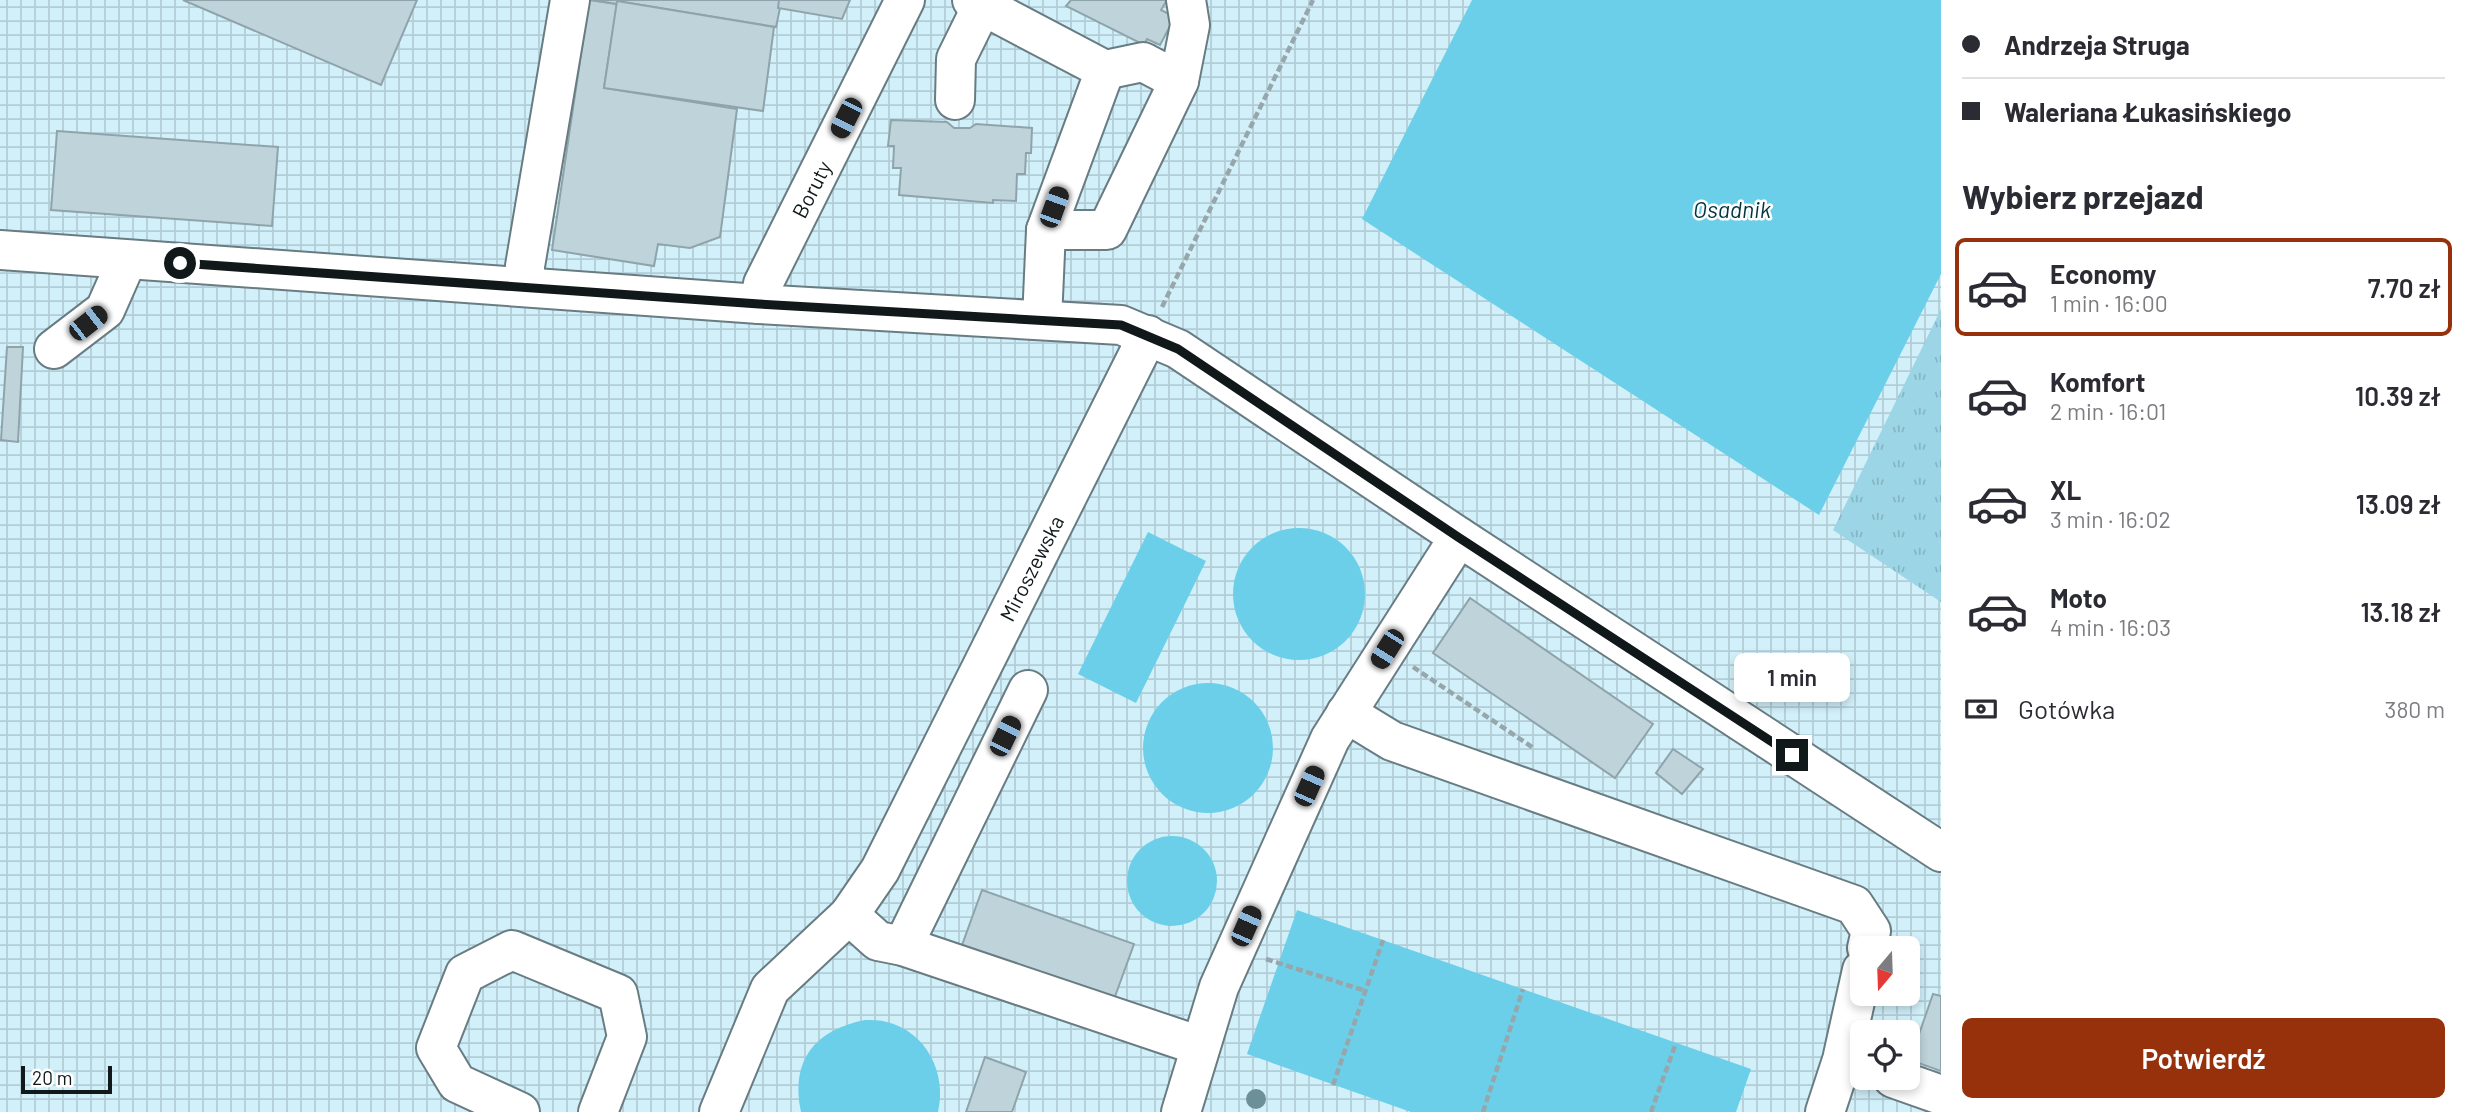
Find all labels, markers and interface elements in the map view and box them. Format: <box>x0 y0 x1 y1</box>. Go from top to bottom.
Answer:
text: Andrzeja Struga <box>2004 29 2190 60</box>
car <box>828 95 865 141</box>
text: Waleriana Łukasińskiego <box>2004 96 2292 127</box>
street label: Boruty <box>786 156 836 222</box>
text: Wybierz przejazd <box>1962 177 2204 215</box>
car <box>1037 184 1072 230</box>
water label: Osadnik <box>1693 195 1771 223</box>
route start <box>164 247 196 279</box>
icon: car <box>1966 256 2029 319</box>
text: Economy <box>2050 258 2156 289</box>
text: 7.70 zł <box>2368 272 2441 303</box>
text: 1 min · 16:00 <box>2050 289 2168 317</box>
car <box>65 302 112 344</box>
icon: car <box>1966 364 2029 427</box>
text: Komfort <box>2050 366 2145 397</box>
text: 10.39 zł <box>2355 380 2441 411</box>
text: 2 min · 16:01 <box>2050 397 2166 425</box>
icon: car <box>1966 472 2029 535</box>
text: XL <box>2050 474 2081 505</box>
text: 13.09 zł <box>2356 488 2441 519</box>
text: 3 min · 16:02 <box>2050 505 2171 533</box>
street label: Miroszewska <box>994 511 1068 625</box>
icon: car <box>1966 580 2029 643</box>
text: Moto <box>2050 582 2107 613</box>
text: 13.18 zł <box>2360 596 2441 627</box>
text: 4 min · 16:03 <box>2050 613 2171 641</box>
car <box>1367 626 1408 672</box>
callout: 1 min <box>1734 654 1850 702</box>
text: 1 min <box>1767 663 1817 691</box>
icon: cash <box>1962 690 2000 728</box>
text: Gotówka <box>2018 693 2115 724</box>
text: 380 m <box>2385 695 2445 723</box>
car <box>987 713 1024 759</box>
route end <box>1776 739 1808 771</box>
car <box>1291 763 1328 809</box>
car <box>1228 903 1265 949</box>
north arrow <box>1850 936 1920 1006</box>
map controls <box>1850 936 1920 1090</box>
button: Potwierdź <box>1962 1018 2445 1098</box>
button: locate <box>1850 1020 1920 1090</box>
scale bar <box>21 1063 112 1095</box>
text: 20 m <box>32 1066 72 1089</box>

